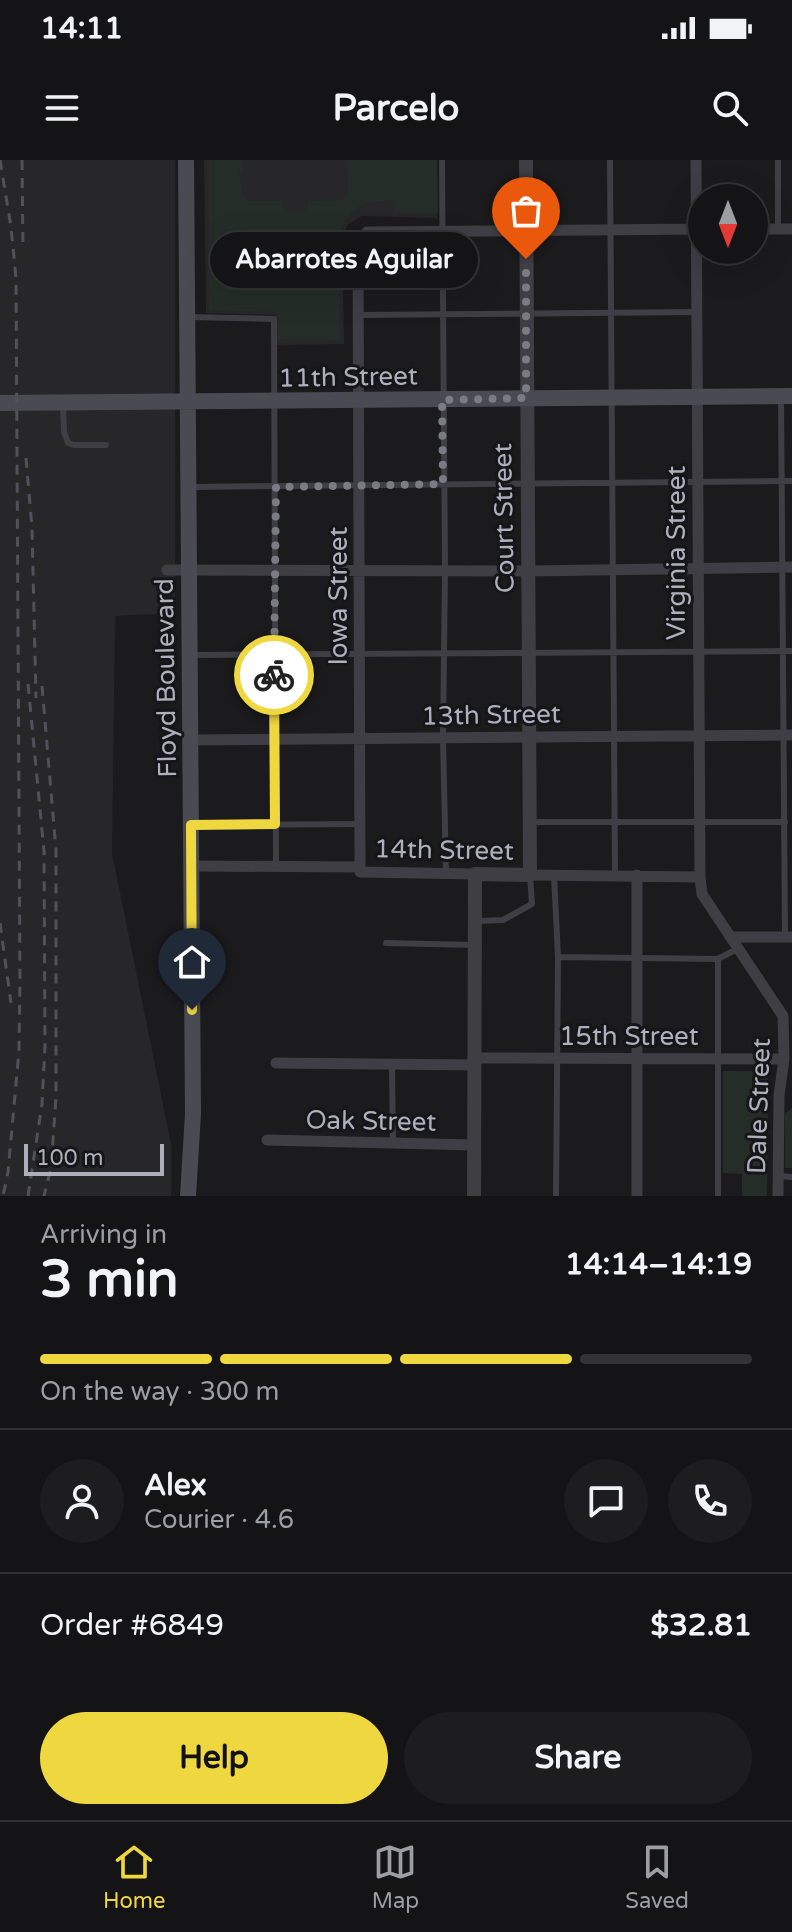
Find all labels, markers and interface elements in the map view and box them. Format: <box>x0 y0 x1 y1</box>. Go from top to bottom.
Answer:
text: 14:11 <box>40 10 123 47</box>
icon: menu <box>40 86 84 130</box>
icon: search <box>708 86 752 130</box>
text: Parcelo <box>332 87 460 130</box>
pin <box>492 177 560 259</box>
north arrow <box>688 184 768 264</box>
map controls <box>688 184 768 264</box>
icon: bag <box>504 189 548 233</box>
callout: Abarrotes Aguilar <box>210 231 478 287</box>
text: Abarrotes Aguilar <box>235 244 453 275</box>
street label: 11th Street <box>278 360 418 394</box>
street label: Court Street <box>487 443 521 593</box>
street label: Virginia Street <box>661 466 692 640</box>
street label: Iowa Street <box>323 527 354 665</box>
street label: Floyd Boulevard <box>149 578 183 778</box>
courier <box>234 635 314 715</box>
icon: bike <box>252 653 296 697</box>
street label: 13th Street <box>421 698 561 732</box>
street label: 14th Street <box>374 833 514 867</box>
pin <box>158 928 226 1010</box>
icon: home <box>170 940 214 984</box>
street label: 15th Street <box>559 1021 699 1052</box>
street label: Dale Street <box>741 1037 777 1175</box>
street label: Oak Street <box>305 1104 437 1138</box>
scale bar <box>24 1140 164 1176</box>
text: 100 m <box>36 1145 103 1171</box>
text: Arriving in <box>40 1219 167 1250</box>
text: 14:14–14:19 <box>565 1246 752 1283</box>
text: 3 min <box>40 1248 179 1311</box>
text: On the way · 300 m <box>40 1376 279 1407</box>
button: person <box>40 1459 124 1543</box>
button: chat <box>564 1459 648 1543</box>
button: phone <box>668 1459 752 1543</box>
text: Alex <box>144 1467 207 1504</box>
text: Courier · 4.6 <box>144 1504 294 1535</box>
text: Order #6849 <box>40 1607 224 1644</box>
text: $32.81 <box>651 1607 752 1644</box>
button: Help <box>40 1712 388 1804</box>
button: Share <box>404 1712 752 1804</box>
tab: Home <box>103 1840 165 1914</box>
tab: Map <box>372 1840 419 1914</box>
tab: Saved <box>625 1840 689 1914</box>

